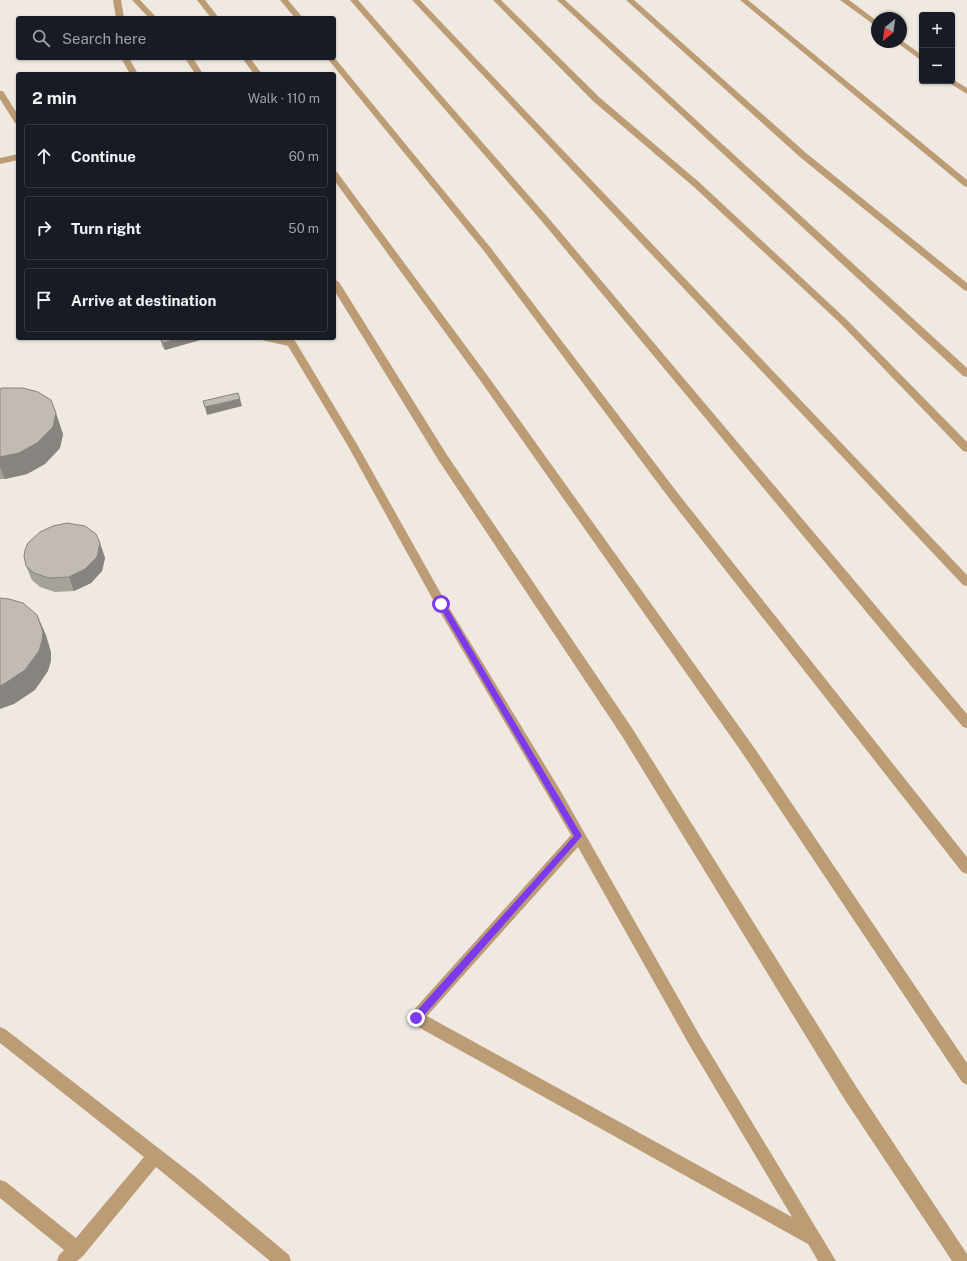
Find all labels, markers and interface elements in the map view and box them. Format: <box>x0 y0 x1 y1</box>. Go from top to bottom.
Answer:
north arrow <box>871 12 907 48</box>
map controls <box>919 12 955 84</box>
button: + <box>919 12 955 48</box>
search box <box>16 16 336 60</box>
icon: search <box>30 27 52 49</box>
text: Search here <box>62 30 146 47</box>
button: − <box>919 48 955 84</box>
text: 2 min <box>32 88 77 108</box>
text: Walk · 110 m <box>248 91 320 106</box>
icon: ahead <box>33 145 55 167</box>
text: Continue <box>71 148 136 165</box>
text: 60 m <box>289 149 319 164</box>
icon: right <box>33 217 55 239</box>
text: Turn right <box>71 220 141 237</box>
text: 50 m <box>288 221 319 236</box>
icon: arrive <box>33 289 55 311</box>
text: Arrive at destination <box>71 292 216 309</box>
route start <box>432 595 450 613</box>
route end <box>407 1009 425 1027</box>

